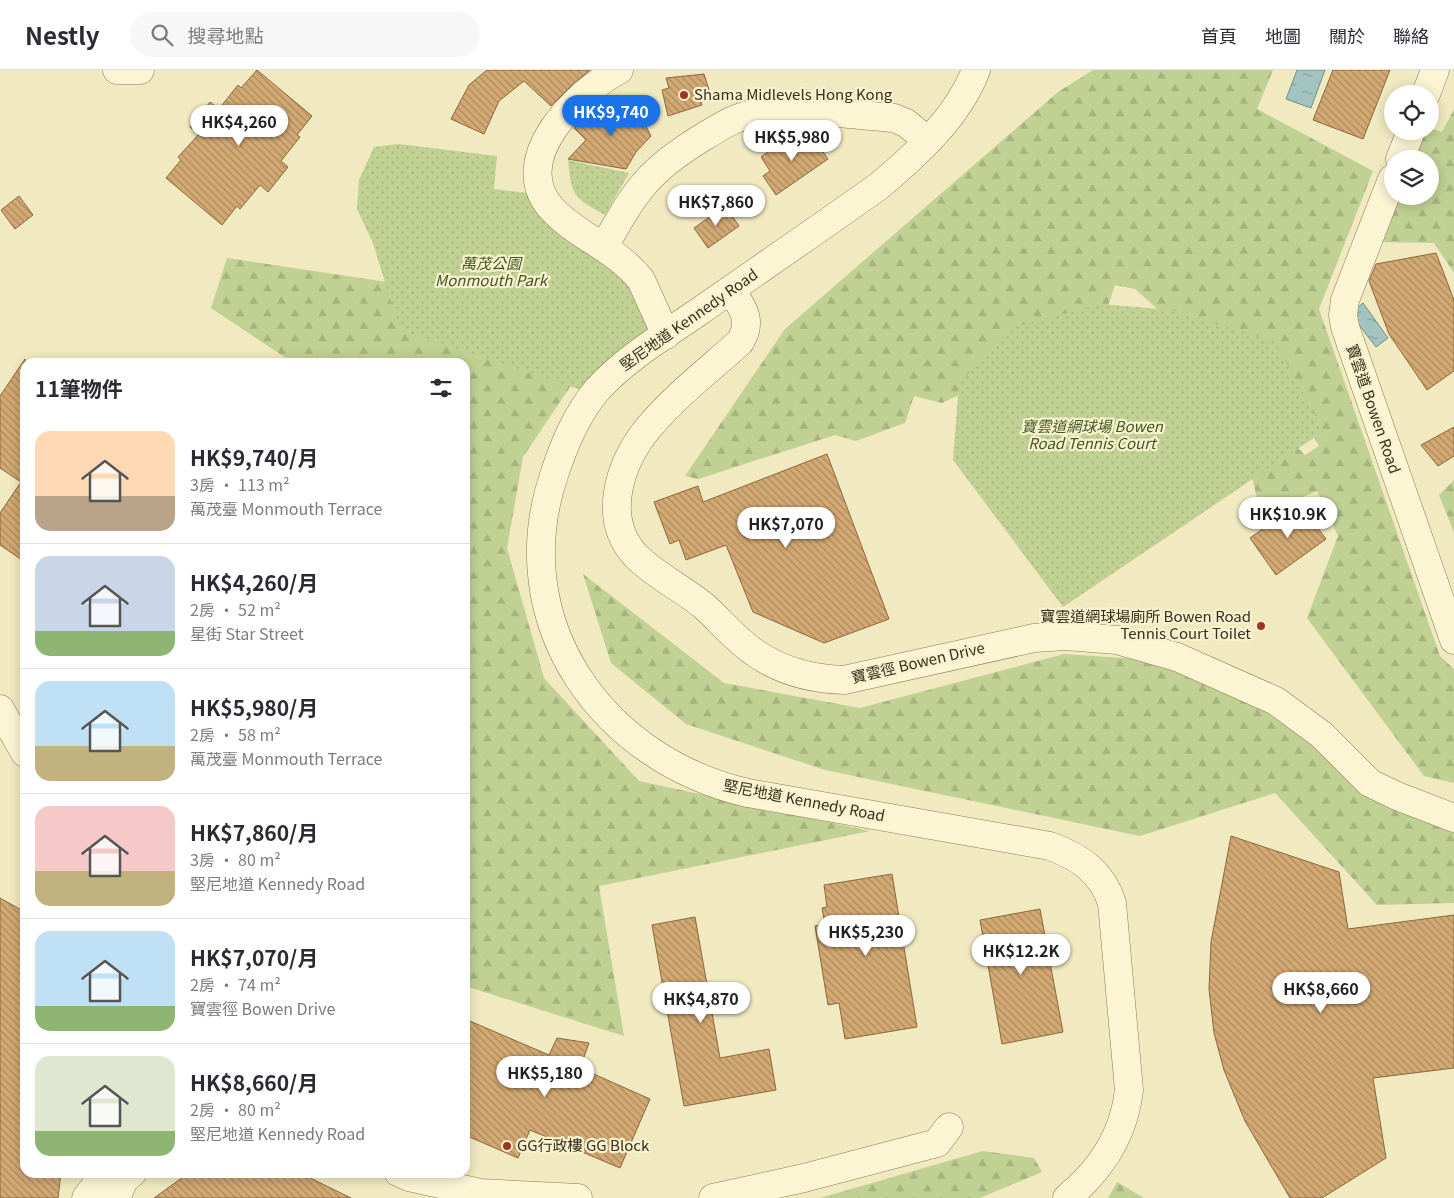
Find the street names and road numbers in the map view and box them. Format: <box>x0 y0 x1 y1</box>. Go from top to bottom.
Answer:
street label: 堅尼地道 Kennedy Road <box>615 263 761 374</box>
street label: 寶雲道 Bowen Road <box>1342 341 1406 476</box>
street label: 寶雲徑 Bowen Drive <box>849 636 986 687</box>
street label: 堅尼地道 Kennedy Road <box>722 774 887 825</box>

